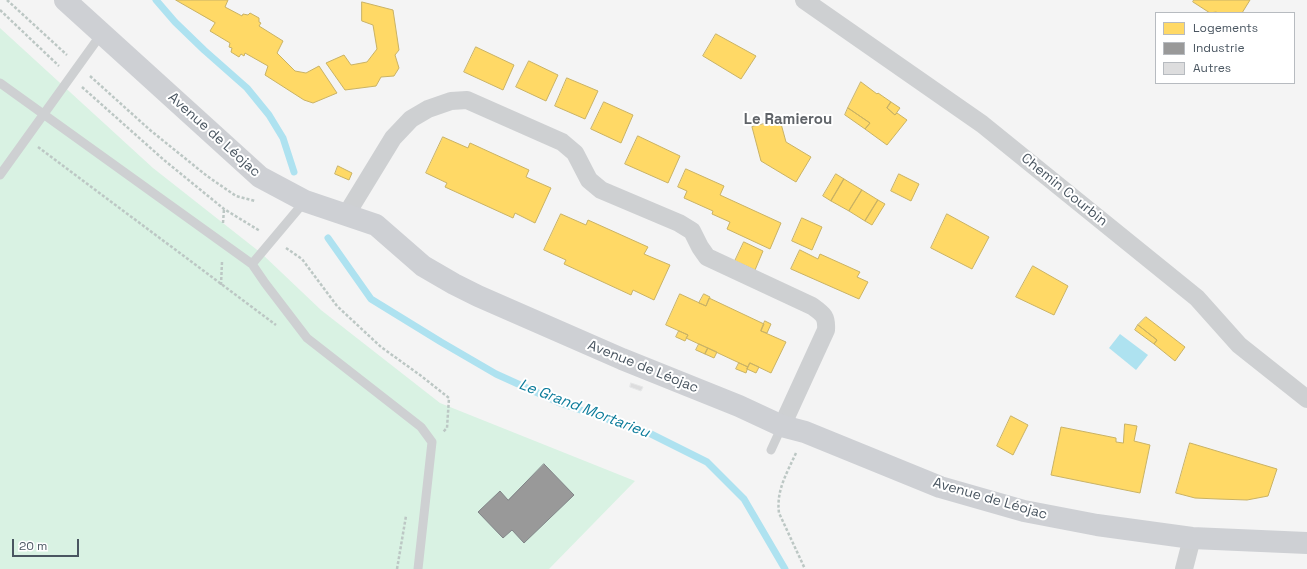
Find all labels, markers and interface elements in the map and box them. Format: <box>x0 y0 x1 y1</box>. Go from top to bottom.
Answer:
legend <box>1155 12 1295 84</box>
text: Logements <box>1193 20 1258 36</box>
text: Industrie <box>1193 40 1245 56</box>
text: Autres <box>1193 60 1231 76</box>
street label: Avenue de Léojac <box>164 89 264 181</box>
district label: Le Ramierou <box>744 111 832 129</box>
street label: Chemin Courbin <box>1018 150 1110 230</box>
street label: Avenue de Léojac <box>585 337 701 397</box>
water label: Le Grand Mortarieu <box>516 376 652 442</box>
street label: Avenue de Léojac <box>931 475 1049 523</box>
scale bar <box>14 531 81 557</box>
text: 20 m <box>19 538 47 554</box>

